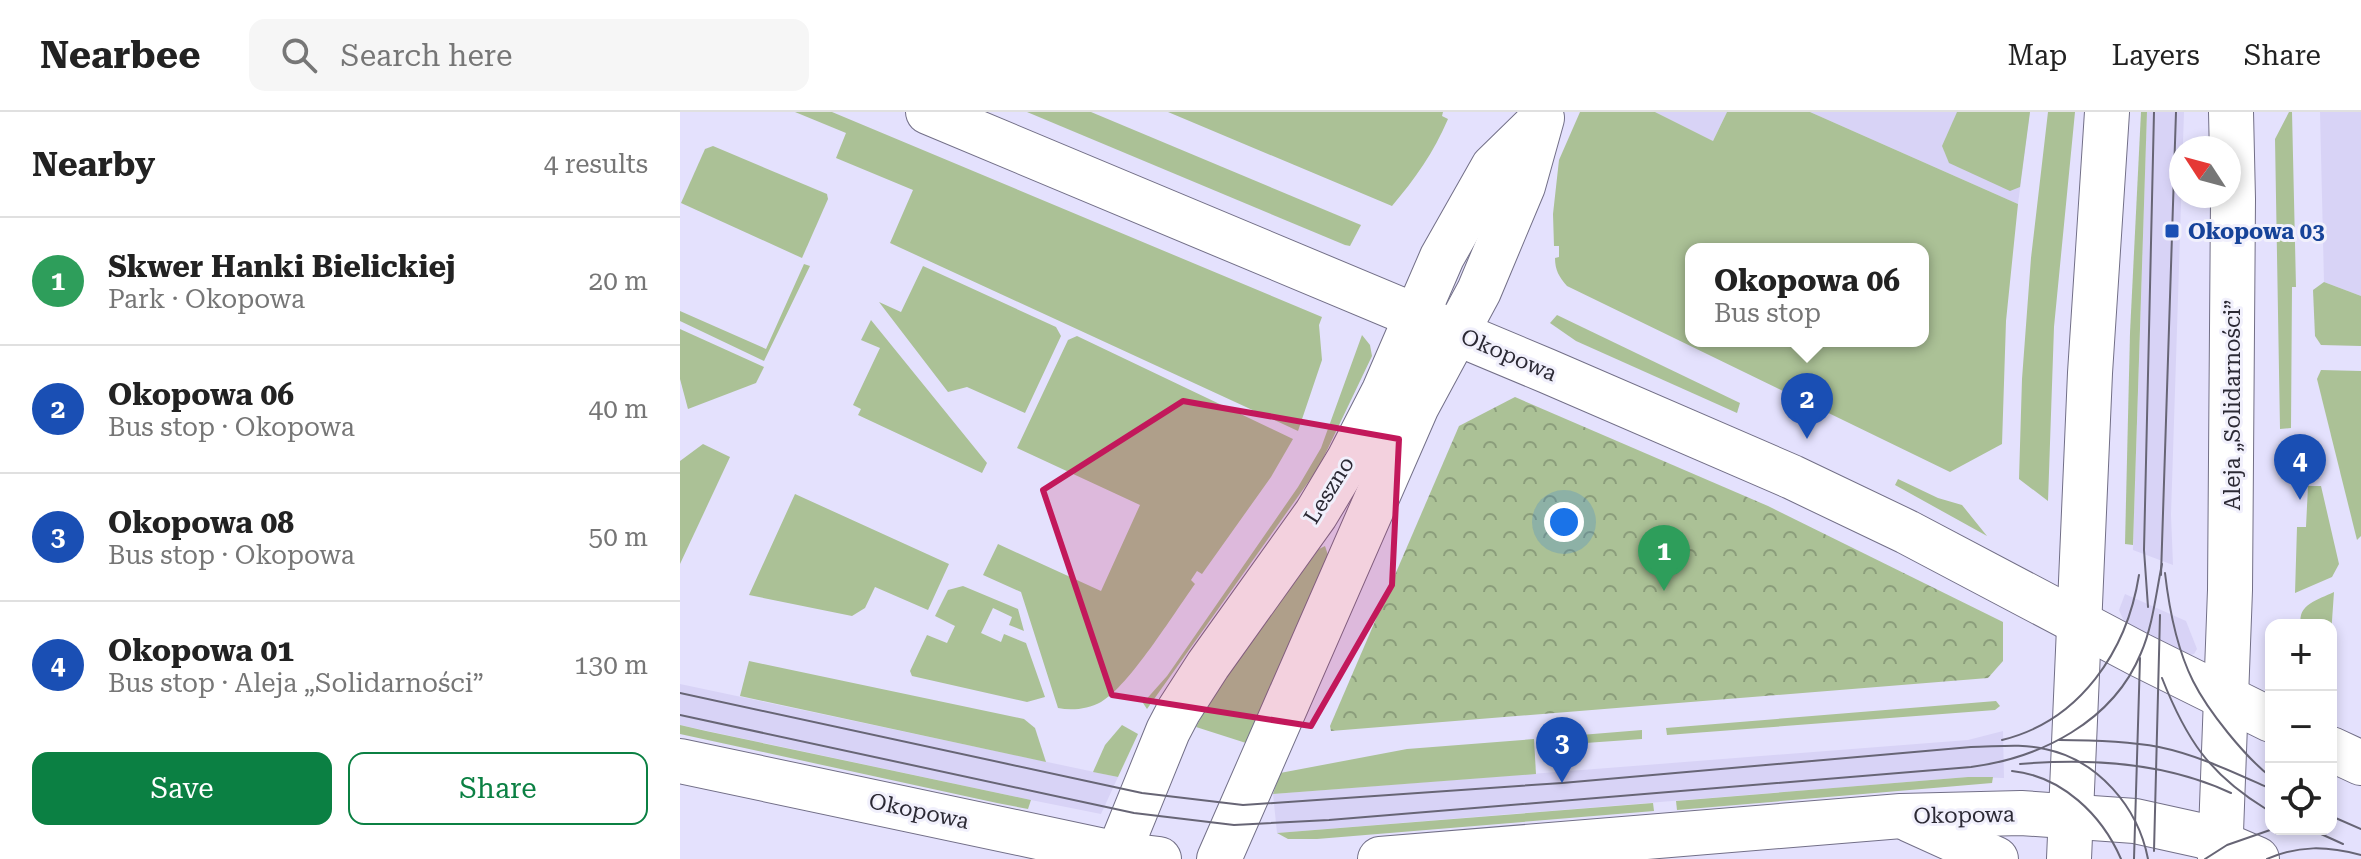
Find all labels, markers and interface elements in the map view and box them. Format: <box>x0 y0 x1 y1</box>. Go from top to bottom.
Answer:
search box <box>249 19 809 91</box>
text: Nearbee <box>40 33 201 77</box>
icon: search <box>277 33 321 77</box>
text: Search here <box>341 38 512 73</box>
text: Map <box>2008 39 2067 72</box>
text: Layers <box>2111 39 2200 72</box>
text: Share <box>2244 39 2321 72</box>
north arrow <box>2169 136 2241 208</box>
text: Nearby <box>32 144 155 184</box>
text: 4 results <box>544 149 648 179</box>
place label: Okopowa 03 <box>2188 219 2325 244</box>
marker: Okopowa 03 <box>2163 222 2181 240</box>
popup <box>1685 243 1929 347</box>
text: Skwer Hanki Bielickiej <box>108 249 456 284</box>
text: Okopowa 06 <box>1714 263 1900 298</box>
text: 1 <box>51 266 65 296</box>
text: 20 m <box>589 266 648 296</box>
text: Park · Okopowa <box>108 284 305 314</box>
text: Bus stop <box>1714 298 1821 328</box>
street label: Aleja „Solidarności” <box>2220 300 2245 510</box>
street label: Okopowa <box>1457 324 1561 386</box>
pin: 2 <box>1781 373 1833 439</box>
text: Okopowa 06 <box>108 377 294 412</box>
text: 2 <box>51 394 65 424</box>
text: 40 m <box>589 394 648 424</box>
text: Bus stop · Okopowa <box>108 412 355 442</box>
pin: 4 <box>2274 434 2326 500</box>
street label: Leszno <box>1299 452 1359 528</box>
your location <box>1544 502 1584 542</box>
text: Okopowa 08 <box>108 505 294 540</box>
text: 3 <box>51 522 65 552</box>
text: 50 m <box>589 522 648 552</box>
pin: 1 <box>1638 525 1690 591</box>
text: Bus stop · Okopowa <box>108 540 355 570</box>
map controls <box>2265 619 2337 835</box>
button: + <box>2265 619 2337 691</box>
text: Okopowa 01 <box>108 633 294 668</box>
text: 4 <box>51 650 65 680</box>
text: 130 m <box>574 650 648 680</box>
text: Bus stop · Aleja „Solidarności” <box>108 668 484 698</box>
button: − <box>2265 691 2337 763</box>
pin: 3 <box>1536 717 1588 783</box>
button: Save <box>32 752 332 825</box>
button: Share <box>348 752 648 825</box>
button: locate <box>2265 763 2337 835</box>
street label: Okopowa <box>867 788 971 834</box>
street label: Okopowa <box>1913 802 2015 828</box>

